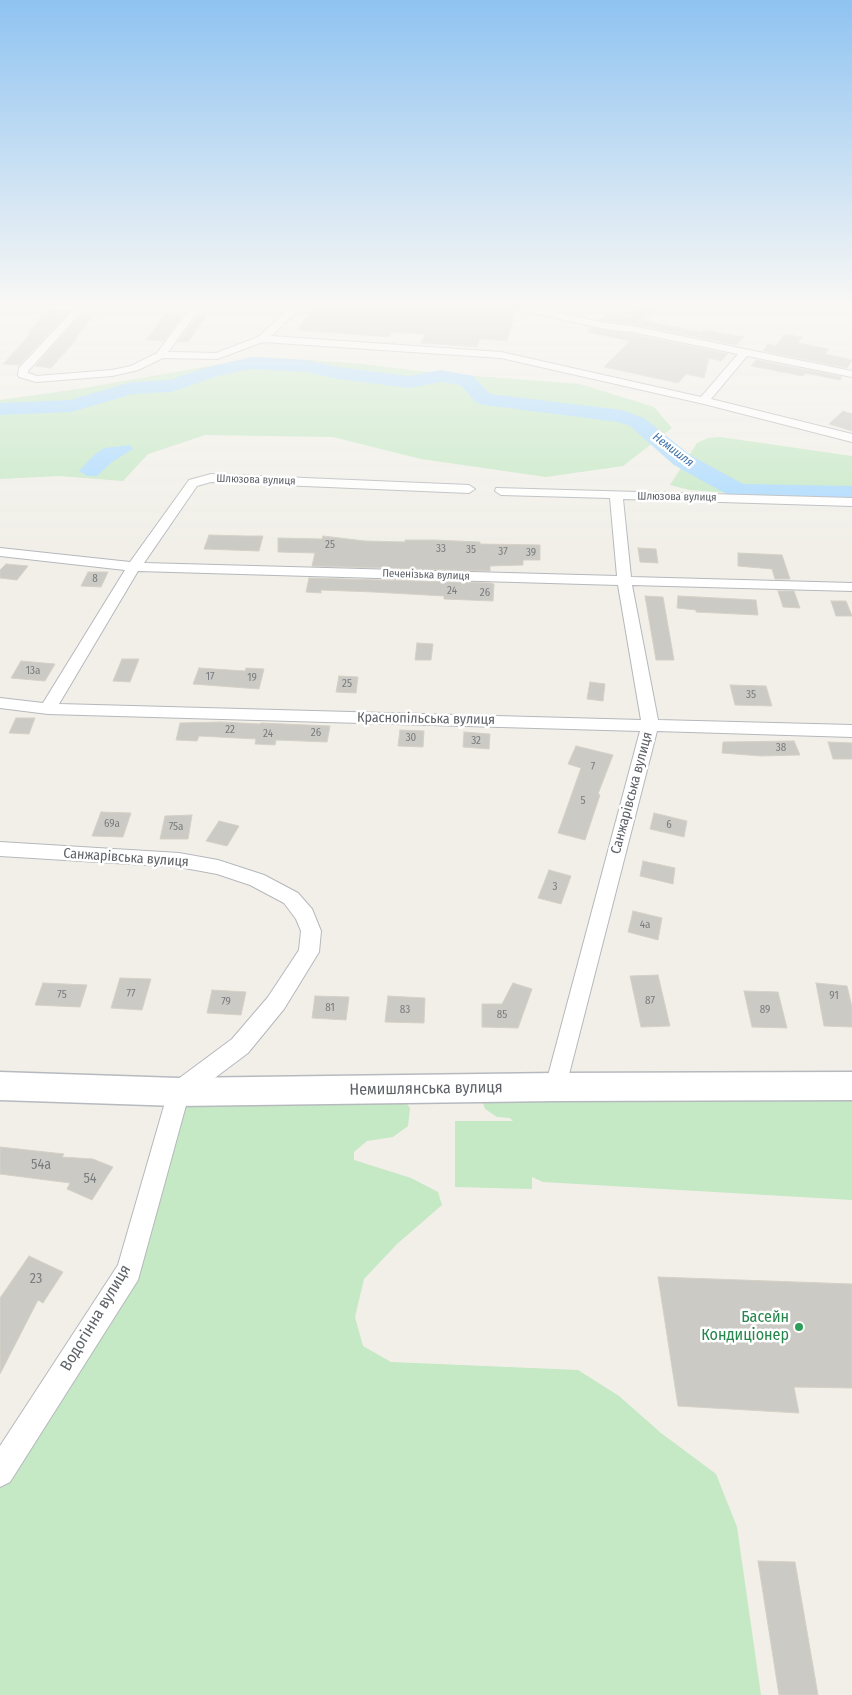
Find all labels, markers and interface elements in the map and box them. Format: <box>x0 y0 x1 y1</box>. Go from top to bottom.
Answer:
water label: Немишля <box>650 430 696 470</box>
street label: Шлюзова вулиця <box>216 472 296 488</box>
street label: Шлюзова вулиця <box>637 490 717 504</box>
house number: 25 <box>325 538 335 552</box>
house number: 33 <box>436 542 446 556</box>
house number: 35 <box>466 543 476 557</box>
house number: 37 <box>498 545 508 559</box>
house number: 39 <box>526 546 536 560</box>
street label: Печенізька вулиця <box>382 567 470 583</box>
house number: 8 <box>92 572 98 586</box>
house number: 24 <box>447 584 457 598</box>
house number: 26 <box>480 586 490 600</box>
house number: 13а <box>26 664 40 678</box>
house number: 17 <box>206 670 214 684</box>
house number: 19 <box>247 671 257 685</box>
house number: 25 <box>342 677 352 691</box>
house number: 35 <box>746 688 756 702</box>
street label: Краснопільська вулиця <box>357 709 495 729</box>
house number: 22 <box>225 723 235 737</box>
house number: 26 <box>311 726 321 740</box>
house number: 24 <box>263 727 273 741</box>
street label: Санжарівська вулиця <box>608 730 656 856</box>
house number: 30 <box>406 731 416 745</box>
house number: 32 <box>471 734 481 748</box>
house number: 38 <box>776 741 786 755</box>
house number: 7 <box>591 760 595 774</box>
house number: 5 <box>580 794 586 808</box>
house number: 69а <box>104 817 120 831</box>
house number: 6 <box>666 818 672 832</box>
house number: 75а <box>169 820 183 834</box>
street label: Санжарівська вулиця <box>63 845 189 871</box>
house number: 3 <box>553 880 557 894</box>
house number: 4а <box>640 918 650 932</box>
house number: 77 <box>127 987 135 1001</box>
house number: 75 <box>57 988 67 1002</box>
house number: 91 <box>829 989 839 1003</box>
house number: 87 <box>645 994 655 1008</box>
house number: 79 <box>221 995 231 1009</box>
house number: 81 <box>325 1001 335 1015</box>
house number: 83 <box>400 1003 410 1017</box>
house number: 89 <box>760 1003 770 1017</box>
house number: 85 <box>497 1008 507 1022</box>
street label: Немишлянська вулиця <box>349 1078 503 1100</box>
house number: 54а <box>31 1157 51 1173</box>
house number: 54 <box>83 1171 97 1187</box>
street label: Водогінна вулиця <box>57 1261 135 1375</box>
house number: 23 <box>30 1271 42 1287</box>
place label: Басейн Кондиціонер <box>701 1308 789 1346</box>
marker: Басейн Кондиціонер <box>793 1321 805 1333</box>

